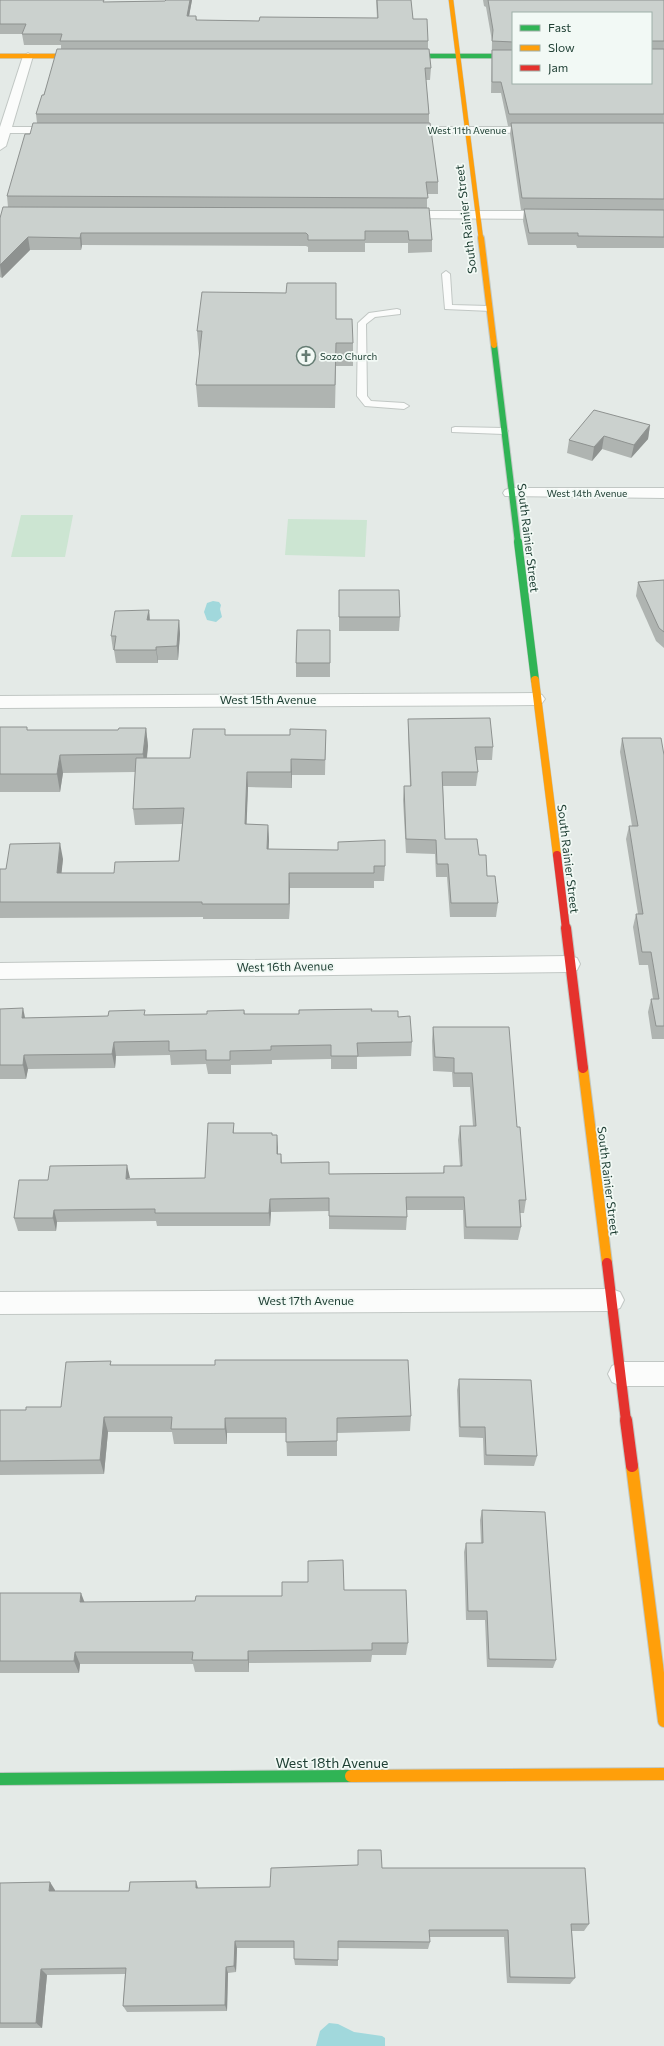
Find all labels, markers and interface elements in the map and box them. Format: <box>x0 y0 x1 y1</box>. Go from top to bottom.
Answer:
legend <box>512 12 652 84</box>
text: Fast <box>548 20 571 34</box>
text: Slow <box>548 40 575 54</box>
text: Jam <box>548 60 568 75</box>
street label: West 11th Avenue <box>428 124 506 136</box>
street label: South Rainier Street <box>451 164 479 274</box>
church icon: Sozo Church <box>295 345 317 367</box>
place label: Sozo Church <box>320 350 377 362</box>
street label: South Rainier Street <box>515 483 543 593</box>
street label: West 14th Avenue <box>547 487 627 499</box>
street label: West 15th Avenue <box>220 692 316 706</box>
street label: South Rainier Street <box>555 804 583 914</box>
street label: West 16th Avenue <box>236 958 334 974</box>
street label: South Rainier Street <box>595 1126 623 1236</box>
street label: West 17th Avenue <box>258 1293 354 1307</box>
street label: West 18th Avenue <box>275 1754 389 1771</box>

